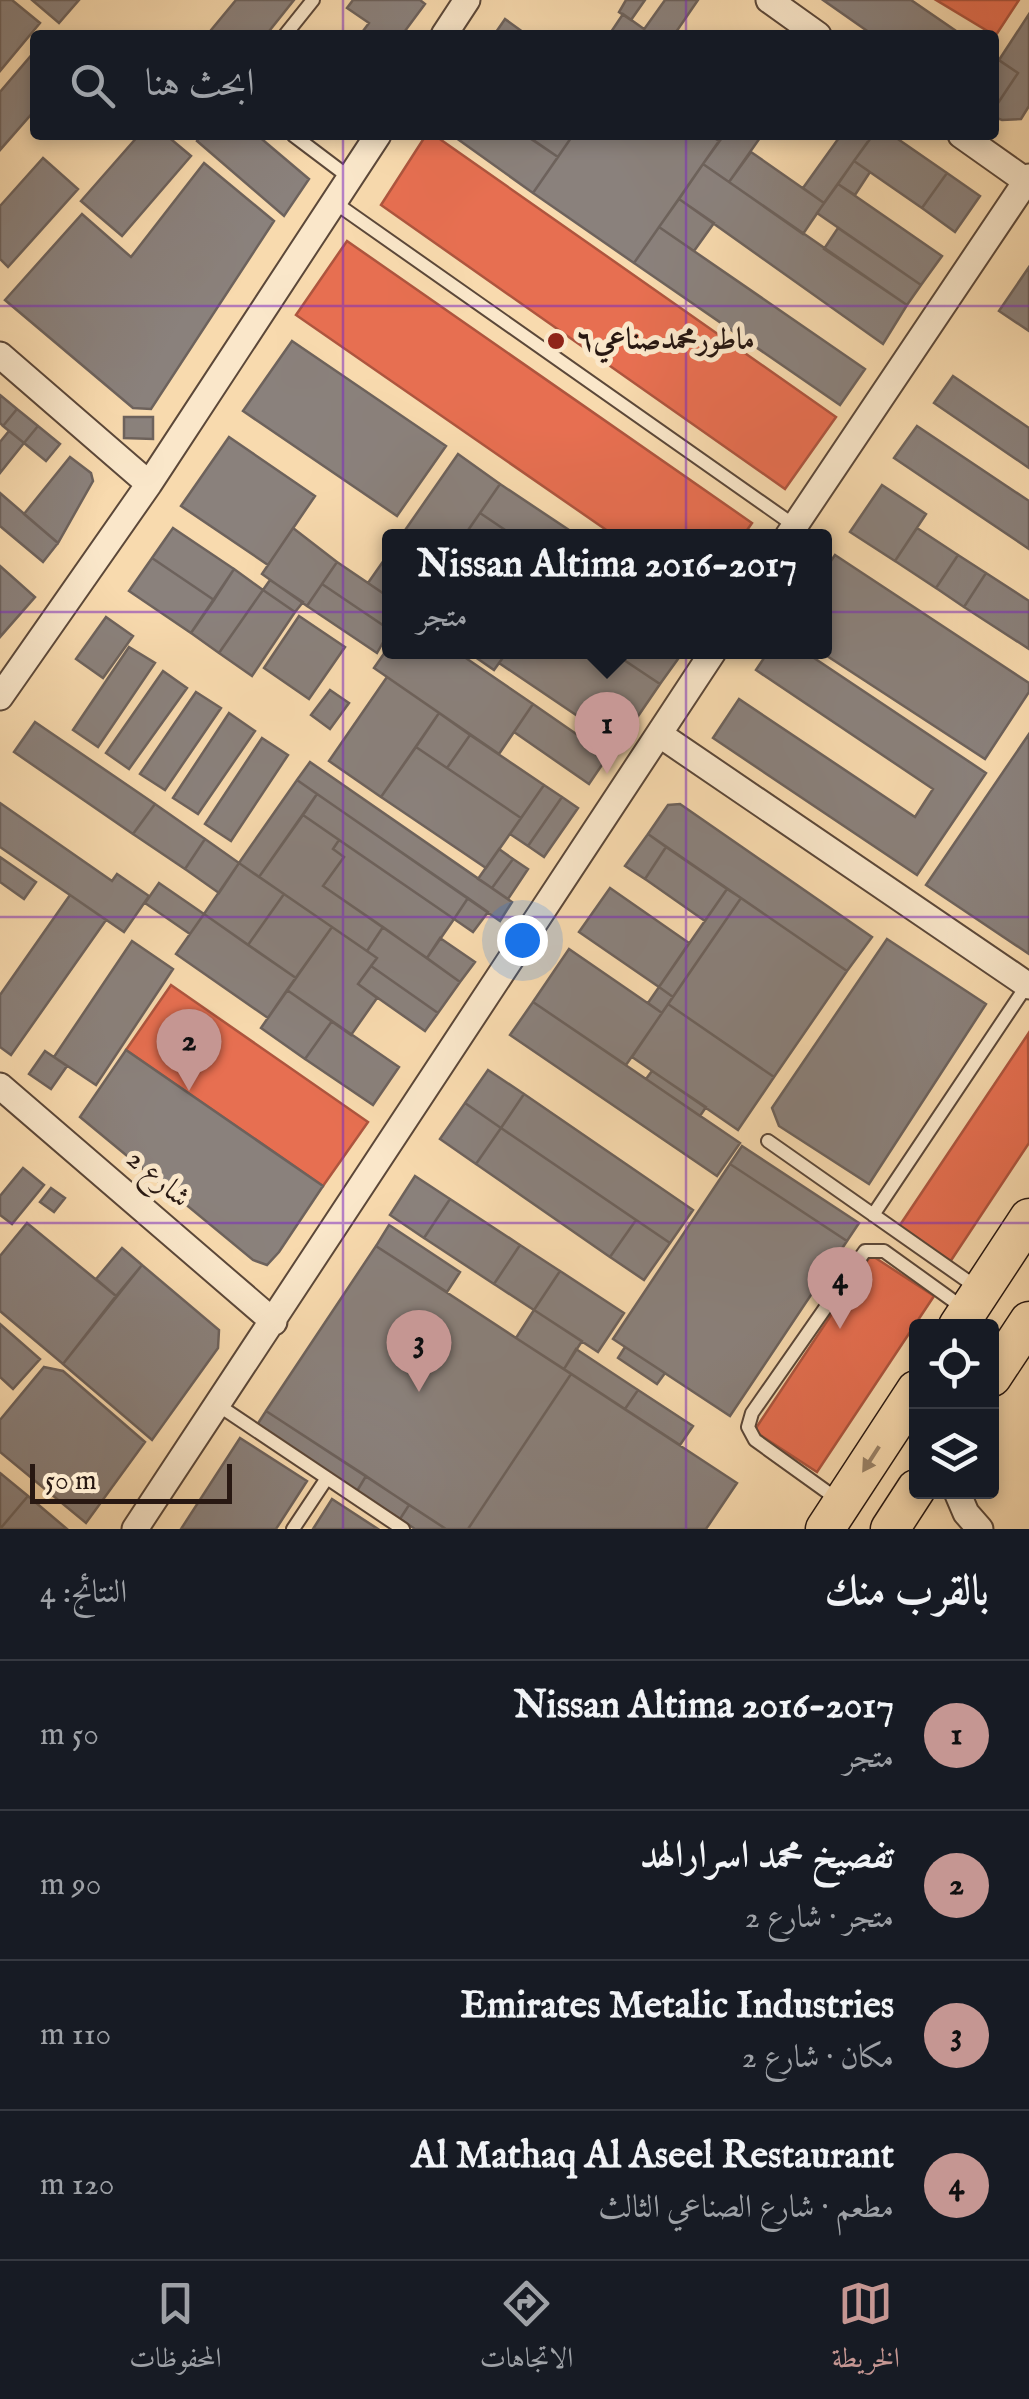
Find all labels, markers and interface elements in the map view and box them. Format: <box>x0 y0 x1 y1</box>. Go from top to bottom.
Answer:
search box <box>30 30 999 140</box>
icon: search <box>65 58 120 113</box>
text: ابحث هنا <box>145 61 255 109</box>
place label: ماطورمحمدصناعي٦ <box>576 322 755 364</box>
marker: ماطورمحمدصناعي٦ <box>545 330 567 352</box>
popup <box>382 529 832 659</box>
text: Nissan Altima 2016-2017 <box>417 542 797 590</box>
text: متجر <box>417 597 468 638</box>
pin: 1 <box>574 692 640 774</box>
your location <box>497 915 548 966</box>
pin: 2 <box>156 1008 222 1091</box>
street label: شارع 2 <box>115 1141 198 1220</box>
pin: 4 <box>808 1246 872 1329</box>
pin: 3 <box>386 1310 452 1392</box>
map controls <box>909 1319 999 1499</box>
button: locate <box>909 1319 999 1409</box>
button: layers <box>909 1409 999 1499</box>
one-way arrow <box>862 1446 881 1473</box>
scale bar <box>30 1459 232 1504</box>
text: 50 m <box>45 1464 97 1499</box>
text: بالقرب منك <box>825 1566 989 1619</box>
text: النتائج: 4 <box>40 1573 127 1614</box>
text: Nissan Altima 2016-2017 <box>514 1683 894 1731</box>
text: 50 m <box>40 1715 99 1756</box>
text: 1 <box>951 1715 962 1756</box>
text: متجر <box>843 1738 894 1779</box>
text: تفصيخ محمد اسرارالهد <box>640 1833 894 1881</box>
text: 90 m <box>40 1865 101 1906</box>
text: 2 <box>949 1865 964 1906</box>
text: متجر · شارع 2 <box>745 1898 894 1939</box>
text: Emirates Metalic Industries <box>461 1983 894 2031</box>
text: 110 m <box>40 2015 111 2056</box>
text: 3 <box>951 2015 962 2056</box>
text: مكان · شارع 2 <box>742 2038 894 2079</box>
text: Al Mathaq Al Aseel Restaurant <box>411 2133 894 2181</box>
text: 120 m <box>40 2165 114 2206</box>
text: 4 <box>949 2165 964 2206</box>
text: مطعم · شارع الصناعي الثالث <box>598 2188 894 2229</box>
tab: المحفوظات <box>129 2276 221 2385</box>
tab: الاتجاهات <box>480 2276 573 2385</box>
tab: الخريطة <box>832 2276 900 2385</box>

